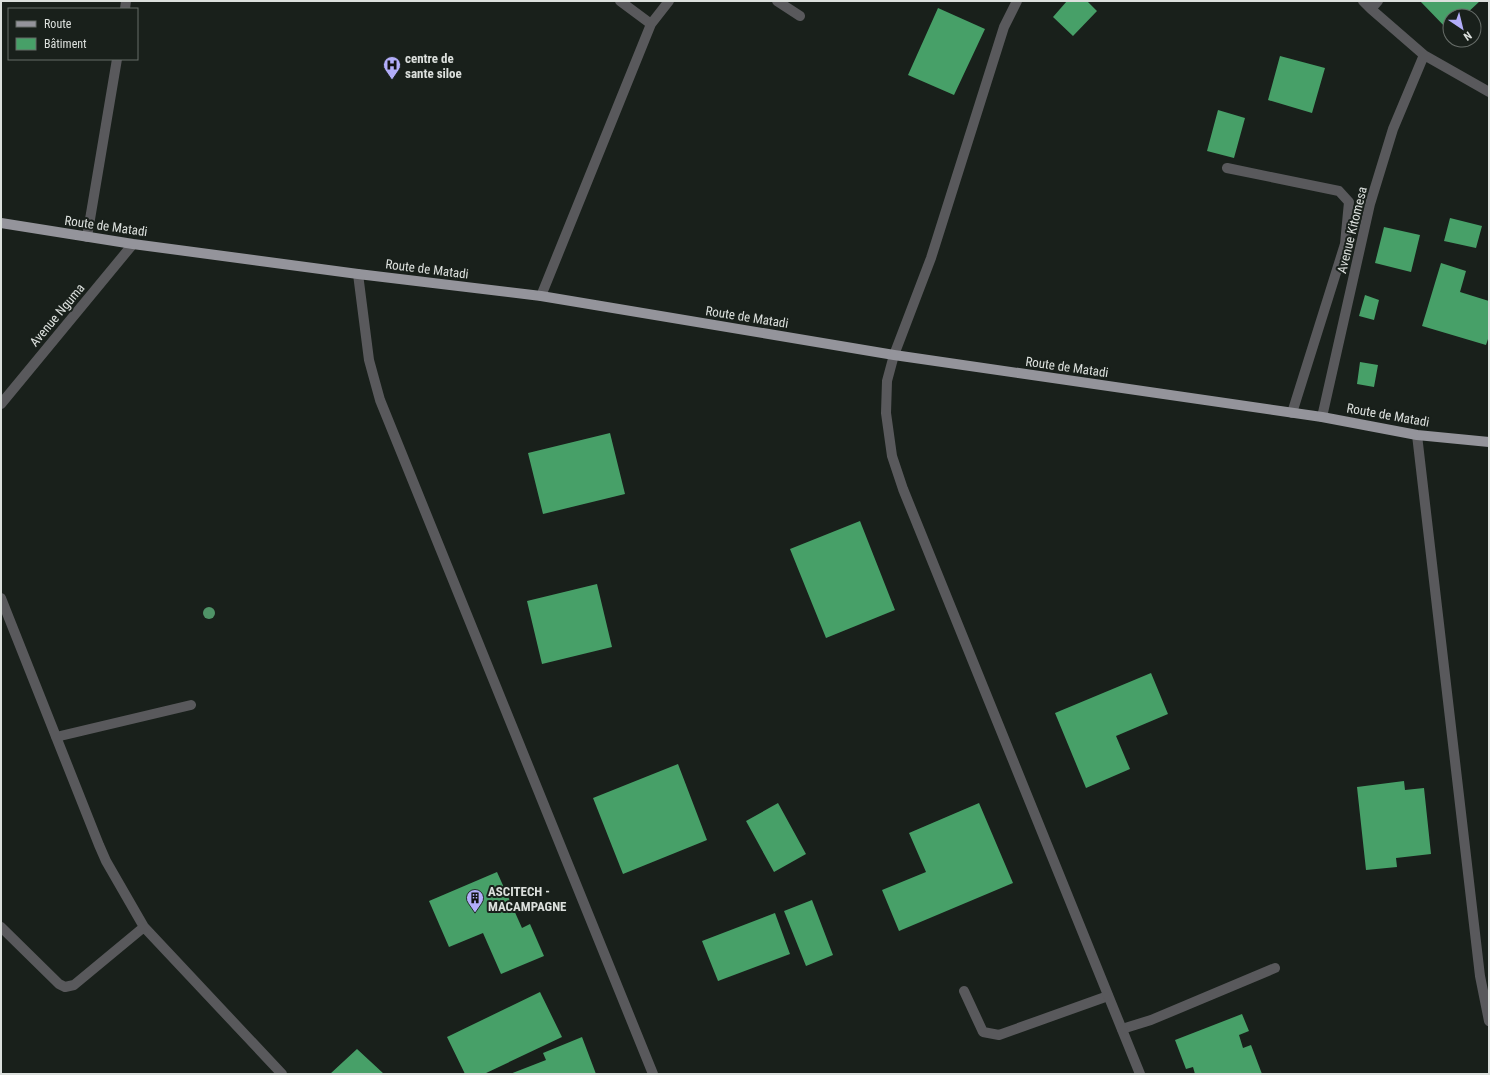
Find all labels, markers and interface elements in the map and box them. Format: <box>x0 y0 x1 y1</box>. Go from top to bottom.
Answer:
legend <box>8 8 138 60</box>
north arrow <box>1442 8 1482 48</box>
text: Route <box>44 17 72 31</box>
text: N <box>1461 29 1474 43</box>
text: Bâtiment <box>44 37 87 51</box>
place label: centre de sante siloe <box>405 51 462 81</box>
hospital icon: centre de sante siloe <box>382 55 402 80</box>
street label: Avenue Kitomesa <box>1334 185 1370 275</box>
street label: Route de Matadi <box>64 213 149 239</box>
street label: Route de Matadi <box>385 256 469 282</box>
street label: Avenue Nguma <box>26 281 88 349</box>
street label: Route de Matadi <box>704 303 790 331</box>
street label: Route de Matadi <box>1025 354 1110 380</box>
street label: Route de Matadi <box>1345 400 1431 430</box>
place label: ASCITECH - MACAMPAGNE <box>488 884 567 914</box>
building icon: ASCITECH - MACAMPAGNE <box>465 888 485 913</box>

